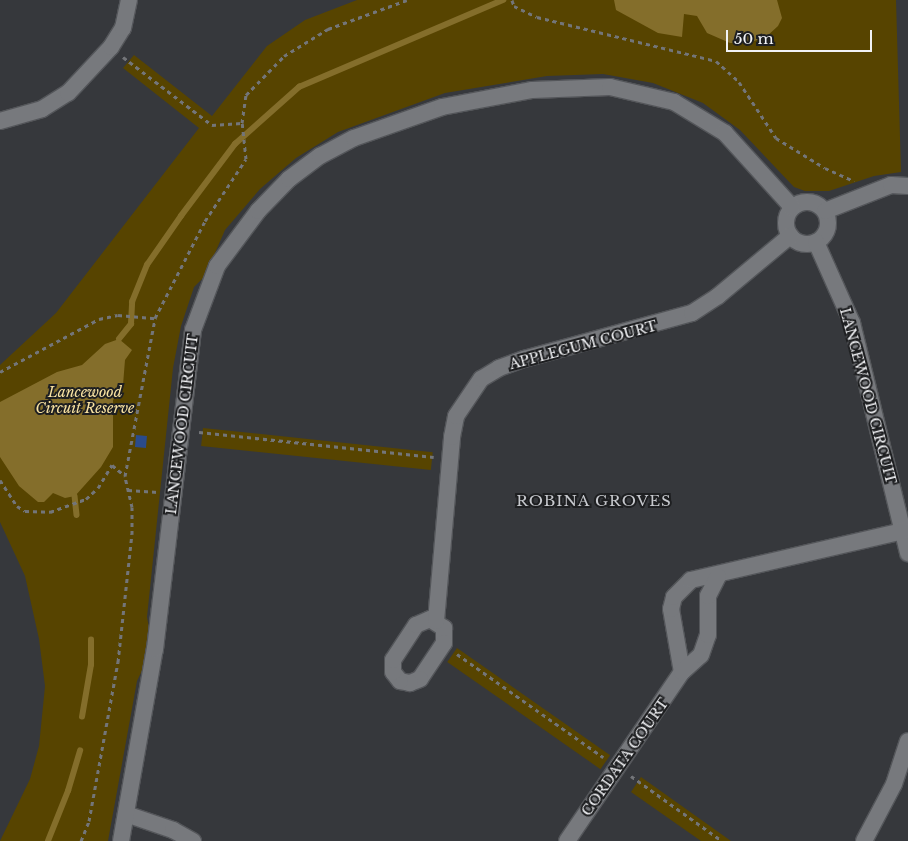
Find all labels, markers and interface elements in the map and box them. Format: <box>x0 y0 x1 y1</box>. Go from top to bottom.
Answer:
scale bar <box>728 20 874 52</box>
text: 50 m <box>734 29 774 48</box>
street label: LANCEWOOD CIRCUIT <box>836 306 900 486</box>
street label: APPLEGUM COURT <box>507 317 659 373</box>
street label: LANCEWOOD CIRCUIT <box>163 333 201 515</box>
park label: Lancewood Circuit Reserve <box>35 384 135 417</box>
district label: ROBINA GROVES <box>514 492 674 510</box>
street label: CORDATA COURT <box>578 695 672 819</box>

